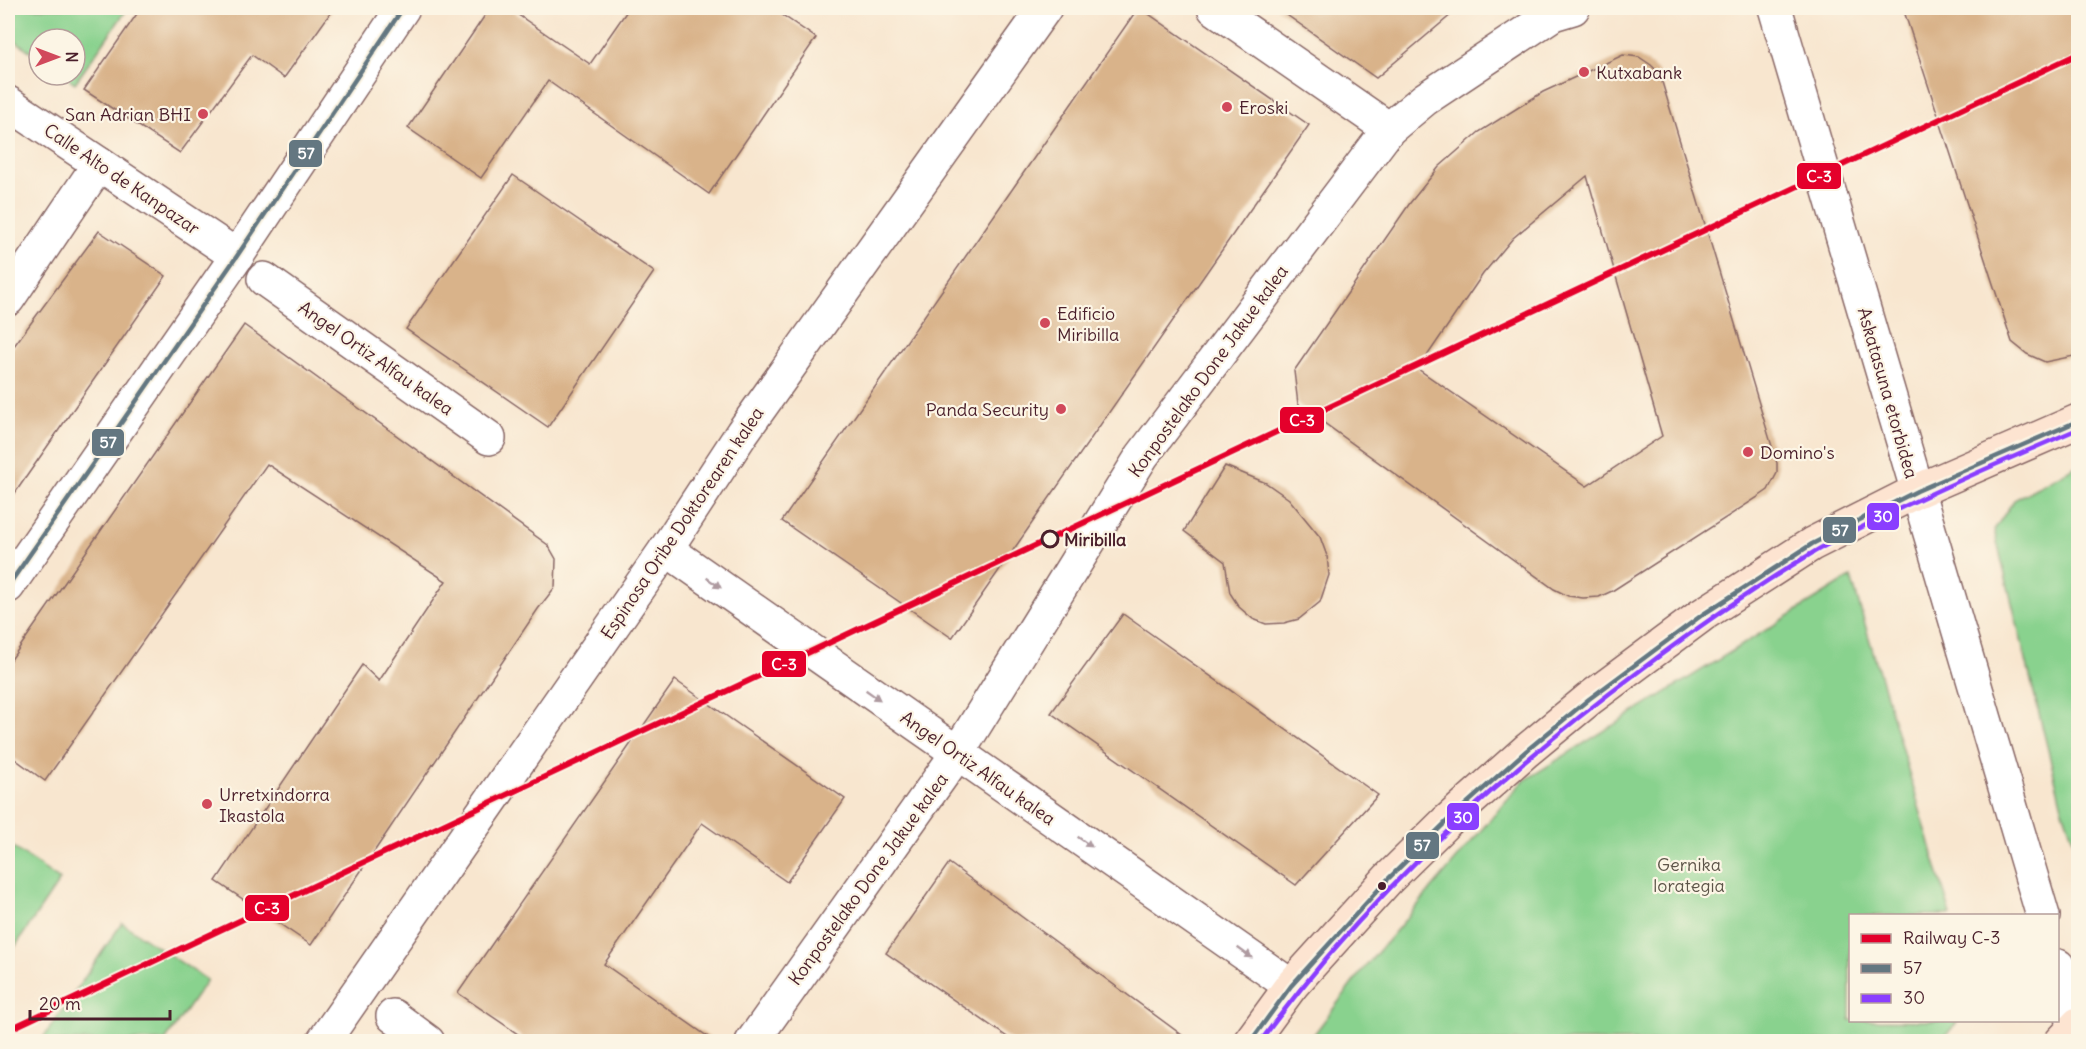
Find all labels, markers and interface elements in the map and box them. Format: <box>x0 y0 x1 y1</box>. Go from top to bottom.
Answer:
north arrow <box>27 27 87 87</box>
text: N <box>62 51 82 63</box>
place label: Kutxabank <box>1596 61 1682 84</box>
marker: Kutxabank <box>1577 65 1591 79</box>
place label: Eroski <box>1239 96 1288 119</box>
marker: Eroski <box>1220 100 1234 114</box>
place label: San Adrian BHI <box>65 103 191 126</box>
marker: San Adrian BHI <box>196 107 210 121</box>
street label: Calle Alto de Kanpazar <box>40 118 205 240</box>
line badge: 57 <box>288 139 323 168</box>
text: 57 <box>297 143 315 163</box>
line badge: C-3 <box>1796 162 1842 190</box>
text: C-3 <box>1806 166 1832 186</box>
street label: Konpostelako Done Jakue kalea <box>1123 260 1293 482</box>
street label: Angel Ortiz Alfau kalea <box>294 296 458 420</box>
place label: Edificio Miribilla <box>1057 302 1119 346</box>
street label: Askatasuna etorbidea <box>1853 305 1923 481</box>
marker: Edificio Miribilla <box>1038 316 1052 330</box>
place label: Panda Security <box>926 398 1049 421</box>
marker: Panda Security <box>1054 402 1068 416</box>
street label: Espinosa Oribe Doktorearen kalea <box>596 403 768 643</box>
line badge: C-3 <box>1279 406 1325 434</box>
text: C-3 <box>1289 410 1315 430</box>
line badge: 57 <box>91 428 125 457</box>
text: 57 <box>99 432 117 452</box>
place label: Domino's <box>1760 441 1835 464</box>
marker: Domino's <box>1741 445 1755 459</box>
line badge: 30 <box>1866 502 1900 531</box>
text: 30 <box>1873 506 1893 526</box>
line badge: 57 <box>1822 516 1857 544</box>
text: 57 <box>1831 520 1849 540</box>
place label: Miribilla <box>1064 528 1126 551</box>
marker: Miribilla <box>1041 530 1059 548</box>
one-way arrow <box>705 577 721 589</box>
line badge: C-3 <box>761 650 807 678</box>
text: C-3 <box>771 654 797 674</box>
one-way arrow <box>865 689 881 701</box>
street label: Angel Ortiz Alfau kalea <box>896 706 1060 830</box>
street label: Konpostelako Done Jakue kalea <box>783 768 953 990</box>
place label: Urretxindorra Ikastola <box>219 783 330 827</box>
marker: Urretxindorra Ikastola <box>200 797 214 811</box>
line badge: 30 <box>1446 802 1480 831</box>
text: 30 <box>1453 807 1473 827</box>
line badge: 57 <box>1405 831 1440 860</box>
text: 57 <box>1413 835 1431 855</box>
one-way arrow <box>1076 836 1092 848</box>
park label: Gernika lorategia <box>1653 853 1725 897</box>
unlabelled marker <box>1376 880 1388 892</box>
line badge: C-3 <box>244 894 290 922</box>
text: C-3 <box>254 898 280 918</box>
legend <box>1849 914 2059 1022</box>
text: Railway C-3 <box>1903 926 2000 949</box>
one-way arrow <box>1237 947 1253 959</box>
text: 57 <box>1903 956 1922 979</box>
scale bar <box>30 983 170 1021</box>
text: 30 <box>1903 986 1925 1009</box>
text: 20 m <box>39 992 81 1015</box>

